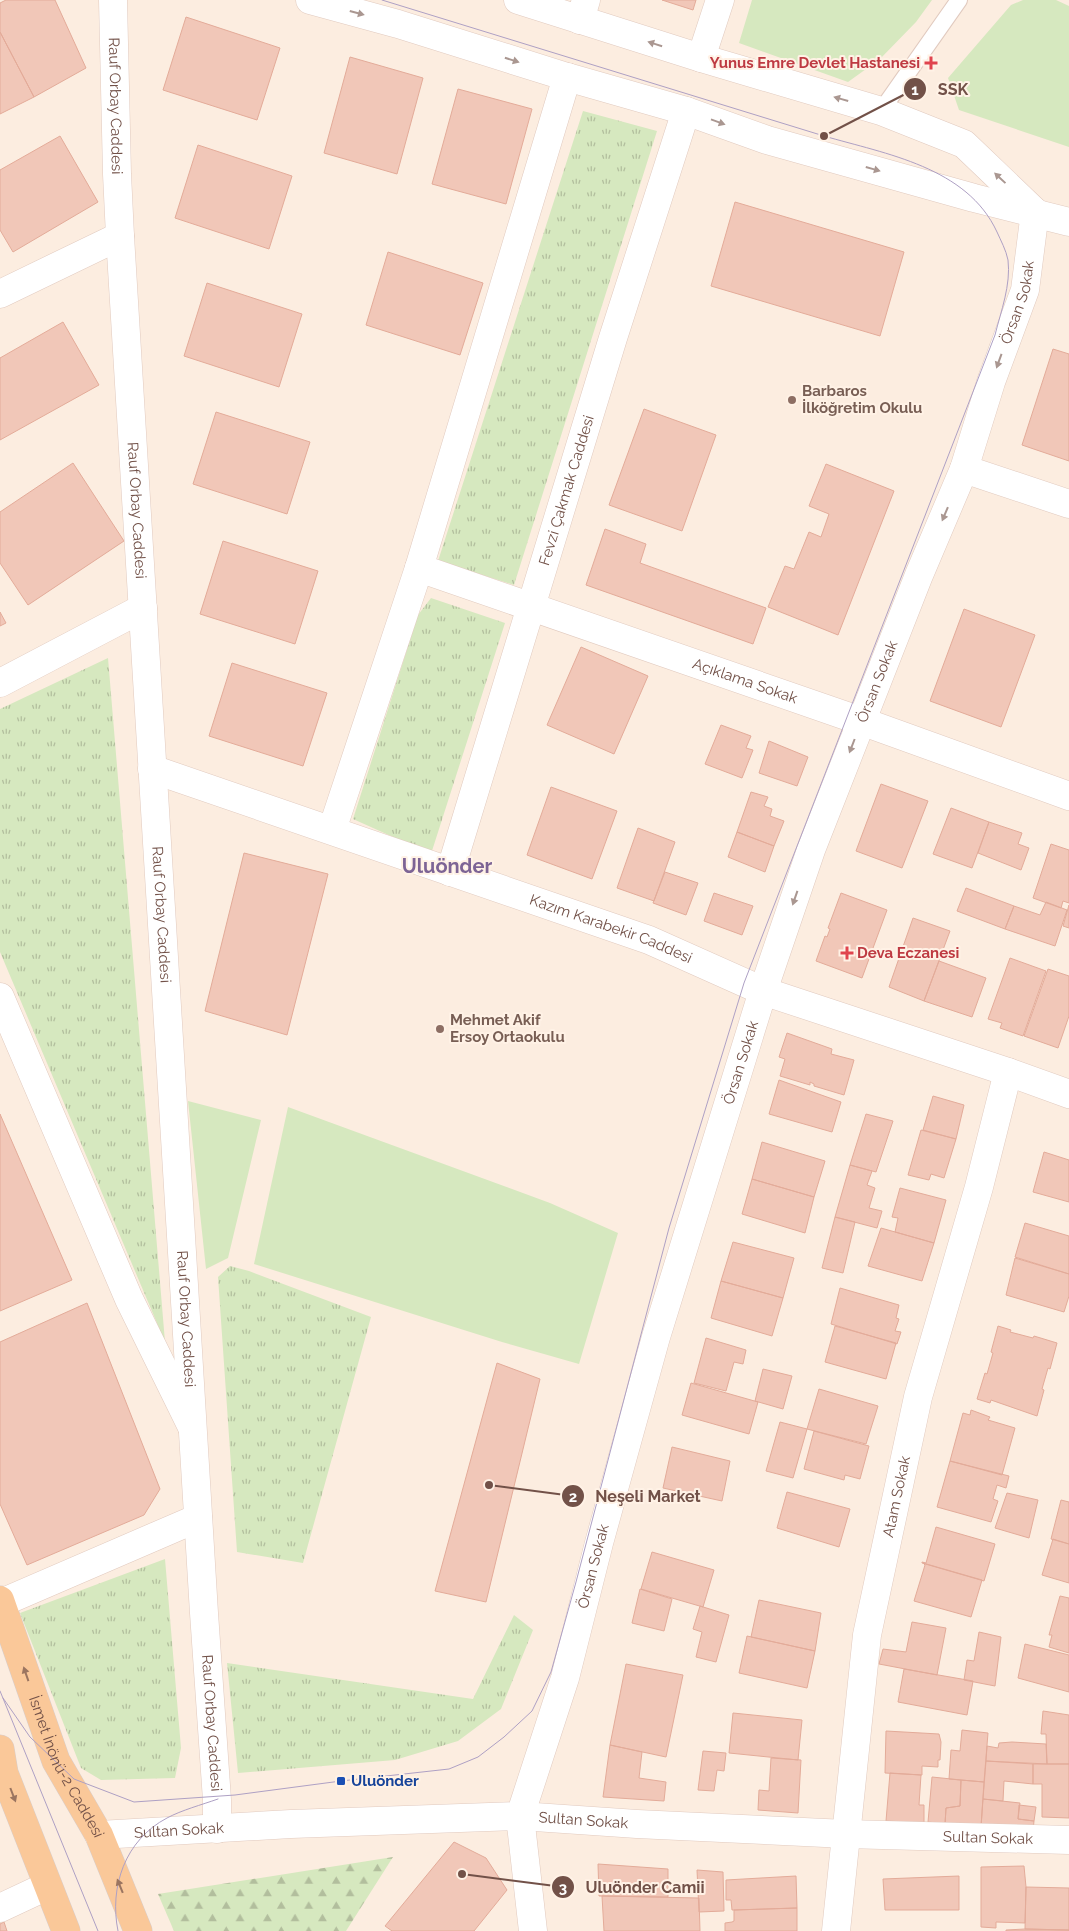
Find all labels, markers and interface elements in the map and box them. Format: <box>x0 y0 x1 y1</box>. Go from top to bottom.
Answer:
one-way arrow <box>349 9 364 17</box>
street label: Rauf Orbay Caddesi <box>105 37 126 175</box>
one-way arrow <box>647 39 662 47</box>
place label: Yunus Emre Devlet Hastanesi <box>710 54 920 72</box>
one-way arrow <box>505 56 520 64</box>
marker: Yunus Emre Devlet Hastanesi <box>924 56 938 70</box>
callout: SSK <box>903 74 978 105</box>
text: SSK <box>938 80 968 99</box>
text: 1 <box>911 81 919 99</box>
one-way arrow <box>834 95 849 103</box>
one-way arrow <box>710 119 725 126</box>
one-way arrow <box>866 166 881 174</box>
one-way arrow <box>994 172 1006 184</box>
street label: Örsan Sokak <box>996 259 1038 347</box>
one-way arrow <box>995 353 1002 368</box>
place label: Barbaros İlköğretim Okulu <box>802 382 922 417</box>
marker: Barbaros İlköğretim Okulu <box>786 394 798 406</box>
street label: Fevzi Çakmak Caddesi <box>535 413 598 568</box>
street label: Rauf Orbay Caddesi <box>124 441 150 579</box>
one-way arrow <box>941 507 949 521</box>
street label: Örsan Sokak <box>852 638 901 725</box>
street label: Açıklama Sokak <box>690 654 800 707</box>
one-way arrow <box>847 738 855 753</box>
street label: Rauf Orbay Caddesi <box>148 846 175 984</box>
district label: Uluönder <box>402 854 492 878</box>
one-way arrow <box>790 890 798 905</box>
street label: Kazım Karabekir Caddesi <box>527 891 695 967</box>
place label: Deva Eczanesi <box>857 944 959 962</box>
marker: Deva Eczanesi <box>841 947 853 959</box>
place label: Mehmet Akif Ersoy Ortaokulu <box>450 1011 565 1046</box>
street label: Örsan Sokak <box>718 1019 762 1107</box>
marker: Mehmet Akif Ersoy Ortaokulu <box>434 1023 446 1035</box>
street label: Rauf Orbay Caddesi <box>173 1250 199 1388</box>
street label: Atam Sokak <box>879 1454 914 1539</box>
callout: Neşeli Market <box>560 1481 711 1512</box>
text: Neşeli Market <box>595 1487 701 1506</box>
text: 2 <box>569 1488 577 1506</box>
street label: Örsan Sokak <box>573 1522 613 1611</box>
street label: Rauf Orbay Caddesi <box>198 1654 225 1792</box>
one-way arrow <box>22 1666 30 1681</box>
street label: İsmet İnönü-2 Caddesi <box>25 1693 108 1840</box>
place label: Uluönder <box>351 1772 419 1790</box>
marker: Uluönder <box>335 1775 347 1787</box>
one-way arrow <box>9 1788 17 1803</box>
street label: Sultan Sokak <box>538 1808 629 1832</box>
street label: Sultan Sokak <box>133 1819 224 1842</box>
street label: Sultan Sokak <box>943 1828 1033 1848</box>
callout: Uluönder Camii <box>551 1872 715 1903</box>
text: Uluönder Camii <box>585 1878 705 1897</box>
one-way arrow <box>115 1879 123 1893</box>
text: 3 <box>559 1879 567 1897</box>

